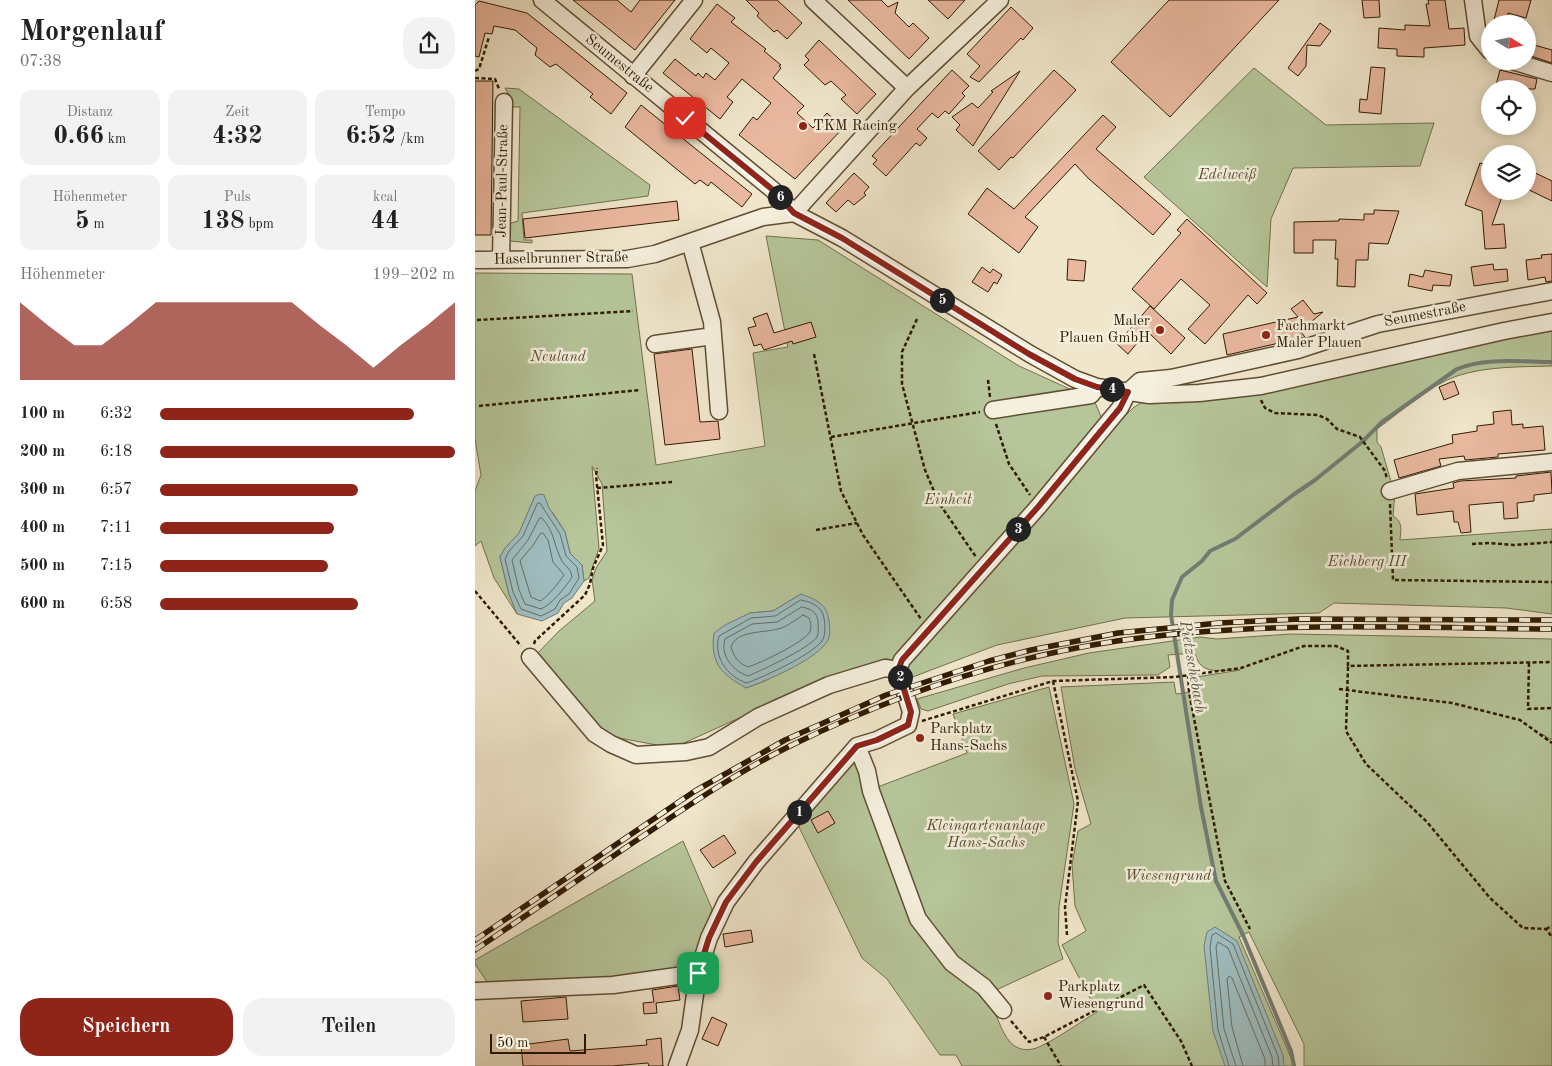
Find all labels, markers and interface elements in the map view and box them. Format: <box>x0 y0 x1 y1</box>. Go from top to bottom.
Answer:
north arrow <box>1481 15 1536 70</box>
map controls <box>1481 15 1536 200</box>
button: share <box>403 17 455 69</box>
text: Morgenlauf <box>20 19 164 47</box>
street label: Seumestraße <box>582 32 656 96</box>
text: 07:38 <box>20 54 62 70</box>
button: locate <box>1481 80 1536 135</box>
pin <box>664 97 706 139</box>
icon: check <box>671 104 699 132</box>
text: Distanz <box>67 105 113 119</box>
text: Zeit <box>225 105 250 119</box>
text: Tempo <box>365 105 406 119</box>
place label: TKM Racing <box>813 119 897 134</box>
marker: TKM Racing <box>797 120 809 132</box>
text: 0.66 <box>53 124 104 149</box>
text: 4:32 <box>212 124 263 149</box>
text: 6:52 <box>346 124 396 149</box>
street label: Jean-Paul-Straße <box>495 124 511 238</box>
text: km <box>104 132 126 146</box>
text: /km <box>396 132 425 146</box>
button: layers <box>1481 145 1536 200</box>
park label: Edelweiß <box>1197 168 1257 183</box>
pin: 6 <box>767 184 793 210</box>
text: Höhenmeter <box>53 190 127 204</box>
text: Puls <box>224 190 251 204</box>
text: kcal <box>373 190 397 204</box>
text: 6 <box>776 190 785 204</box>
text: 5 <box>75 209 90 234</box>
text: 138 <box>201 209 245 234</box>
text: 44 <box>371 209 400 234</box>
text: m <box>90 217 105 231</box>
text: bpm <box>245 217 274 231</box>
street label: Haselbrunner Straße <box>493 250 629 268</box>
text: Höhenmeter <box>20 267 105 283</box>
text: 199–202 m <box>372 267 455 283</box>
pin: 5 <box>929 288 955 312</box>
text: 5 <box>938 293 947 307</box>
street label: Seumestraße <box>1383 300 1467 330</box>
place label: Maler Plauen GmbH <box>1059 314 1150 346</box>
place label: Fachmarkt Maler Plauen <box>1276 319 1362 351</box>
marker: Maler Plauen GmbH <box>1154 324 1166 336</box>
marker: Fachmarkt Maler Plauen <box>1260 329 1272 341</box>
park label: Neuland <box>529 350 587 365</box>
pin: 4 <box>1099 376 1125 402</box>
text: 4 <box>1108 382 1117 396</box>
text: 100 m <box>20 406 65 422</box>
text: 6:32 <box>100 406 132 422</box>
text: 200 m <box>20 444 65 460</box>
text: 6:18 <box>100 444 132 460</box>
text: 300 m <box>20 482 65 498</box>
text: 6:57 <box>100 482 132 498</box>
park label: Einheit <box>923 493 972 508</box>
pin: 3 <box>1005 516 1031 542</box>
text: 400 m <box>20 520 65 536</box>
text: 7:11 <box>100 520 132 536</box>
text: 3 <box>1014 522 1023 536</box>
park label: Eichberg III <box>1327 555 1408 570</box>
text: 500 m <box>20 558 65 574</box>
text: 7:15 <box>100 558 132 574</box>
text: 600 m <box>20 596 65 612</box>
text: 6:58 <box>100 596 132 612</box>
water label: Pietzschebach <box>1176 618 1208 715</box>
pin: 2 <box>887 664 913 690</box>
text: 2 <box>896 670 905 684</box>
place label: Parkplatz Hans-Sachs <box>930 722 1007 754</box>
marker: Parkplatz Hans-Sachs <box>914 732 926 744</box>
pin: 1 <box>787 800 811 824</box>
text: 1 <box>795 805 804 819</box>
park label: Kleingartenanlage Hans-Sachs <box>925 819 1046 851</box>
park label: Wiesengrund <box>1125 869 1212 884</box>
pin <box>677 952 719 994</box>
icon: arrive <box>684 959 712 987</box>
place label: Parkplatz Wiesengrund <box>1058 980 1144 1012</box>
marker: Parkplatz Wiesengrund <box>1042 990 1054 1002</box>
button: Speichern <box>20 998 233 1056</box>
button: Teilen <box>243 998 455 1056</box>
scale bar <box>490 1031 586 1054</box>
text: 50 m <box>497 1036 528 1050</box>

